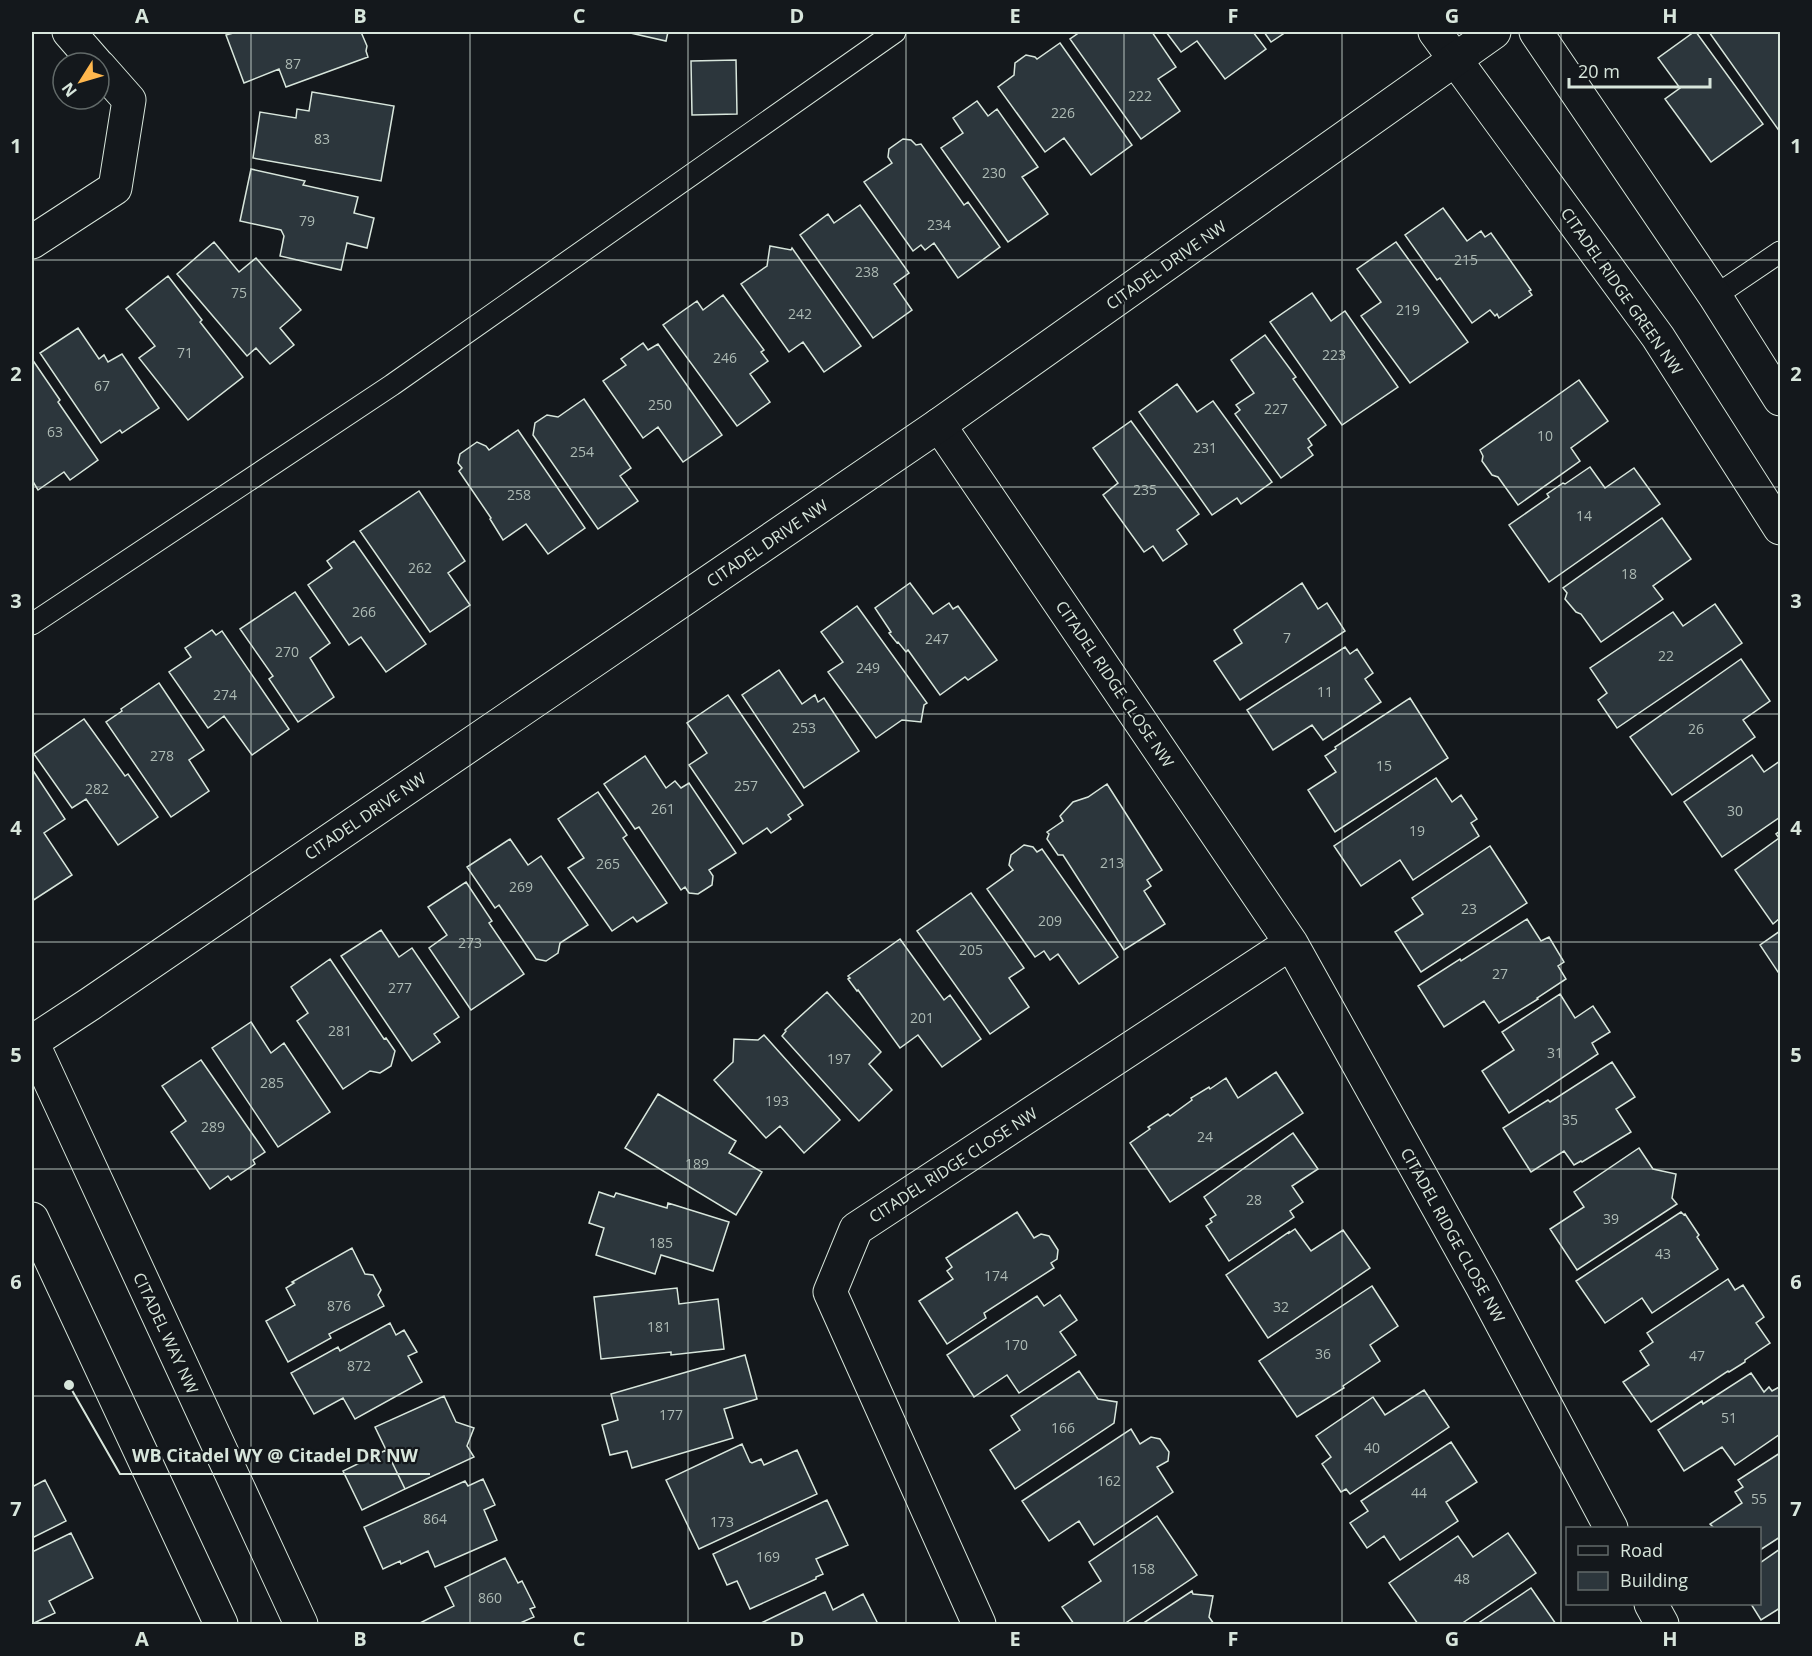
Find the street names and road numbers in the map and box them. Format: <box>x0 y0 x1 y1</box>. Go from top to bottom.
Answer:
street label: CITADEL RIDGE GREEN NW <box>1556 203 1688 379</box>
street label: CITADEL DRIVE NW <box>1102 215 1231 315</box>
street label: CITADEL DRIVE NW <box>702 494 832 592</box>
street label: CITADEL RIDGE CLOSE NW <box>1051 596 1179 772</box>
street label: CITADEL DRIVE NW <box>300 767 430 865</box>
street label: CITADEL RIDGE CLOSE NW <box>865 1102 1042 1228</box>
street label: CITADEL RIDGE CLOSE NW <box>1396 1144 1510 1327</box>
street label: CITADEL WAY NW <box>128 1269 204 1397</box>

